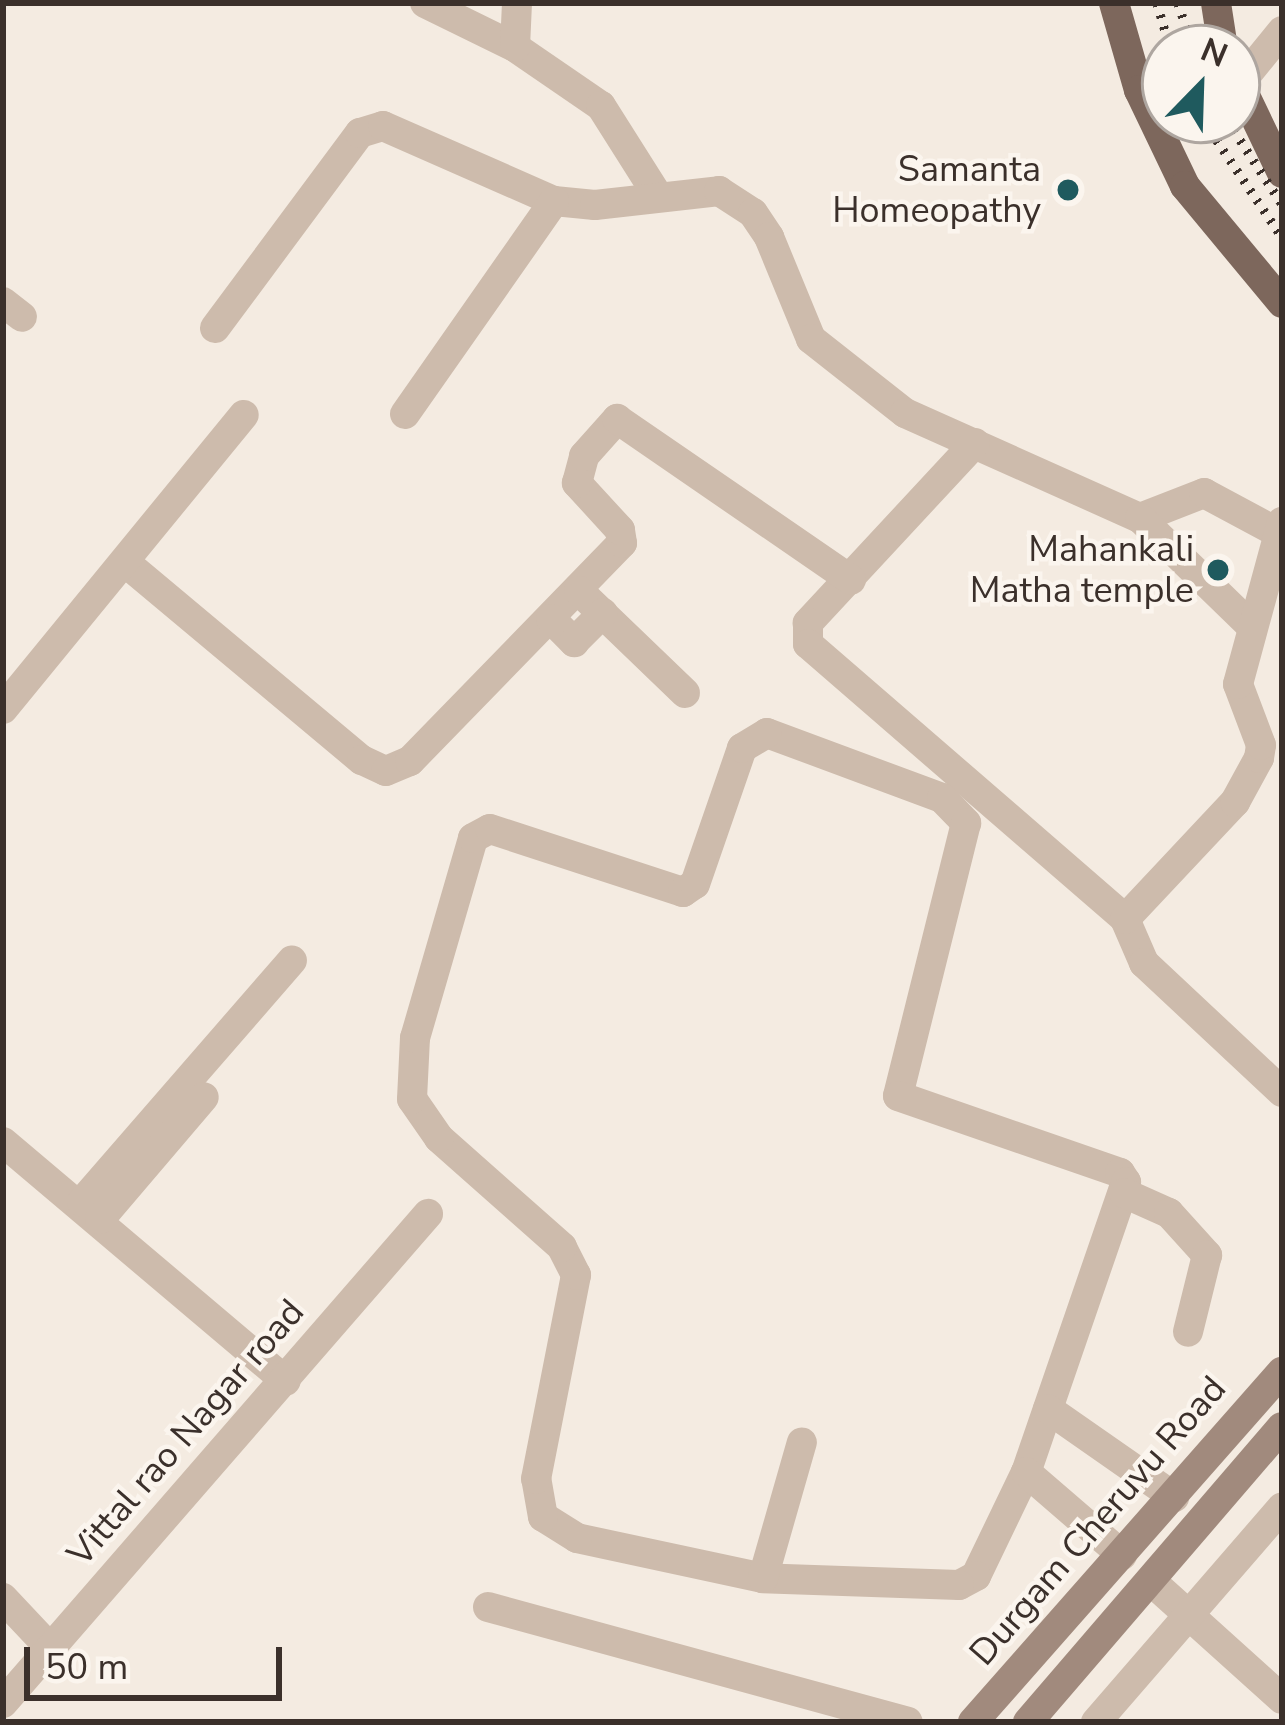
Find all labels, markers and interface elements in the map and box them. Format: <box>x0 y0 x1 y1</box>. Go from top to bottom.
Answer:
north arrow <box>1141 24 1261 144</box>
text: N <box>1194 28 1234 79</box>
place label: Samanta Homeopathy <box>832 147 1041 232</box>
marker: Samanta Homeopathy <box>1052 174 1084 206</box>
place label: Mahankali Matha temple <box>970 527 1194 612</box>
marker: Mahankali Matha temple <box>1205 557 1231 583</box>
street label: Vittal rao Nagar road <box>59 1291 313 1575</box>
street label: Durgam Cheruvu Road <box>961 1368 1235 1674</box>
scale bar <box>30 1623 288 1697</box>
text: 50 m <box>45 1643 128 1692</box>

